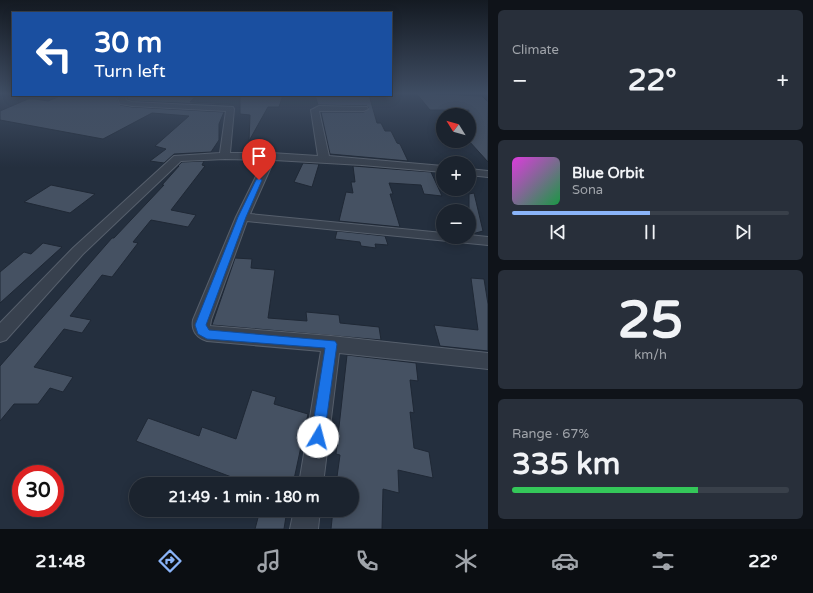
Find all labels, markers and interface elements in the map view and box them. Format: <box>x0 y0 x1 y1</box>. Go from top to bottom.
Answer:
text: 30 m <box>94 26 162 60</box>
icon: left <box>28 28 80 80</box>
text: Climate <box>512 42 559 58</box>
text: Turn left <box>94 60 166 82</box>
text: 22° <box>628 62 677 99</box>
text: − <box>512 68 528 94</box>
text: + <box>777 68 789 94</box>
north arrow <box>436 108 476 148</box>
map controls <box>436 108 476 244</box>
pin <box>242 139 276 180</box>
icon: arrive <box>248 145 270 167</box>
button: + <box>436 156 476 196</box>
text: Blue Orbit <box>572 164 644 182</box>
text: Sona <box>572 182 603 198</box>
button: − <box>436 204 476 244</box>
icon: previous <box>547 221 569 243</box>
icon: pause <box>639 221 661 243</box>
icon: next <box>732 221 754 243</box>
text: 25 <box>618 289 683 352</box>
text: km/h <box>634 347 667 363</box>
position arrow <box>297 416 339 458</box>
text: Range · 67% <box>512 426 589 442</box>
text: 335 km <box>512 446 620 483</box>
speed limit sign: 30 <box>12 465 64 517</box>
text: 21:49 · 1 min · 180 m <box>169 488 319 506</box>
icon: directions <box>156 547 184 575</box>
icon: music <box>255 547 283 575</box>
icon: phone <box>353 547 381 575</box>
icon: climate <box>452 547 480 575</box>
icon: car <box>551 547 579 575</box>
icon: filters <box>649 547 677 575</box>
text: 21:48 <box>35 550 85 572</box>
text: 22° <box>748 550 778 572</box>

